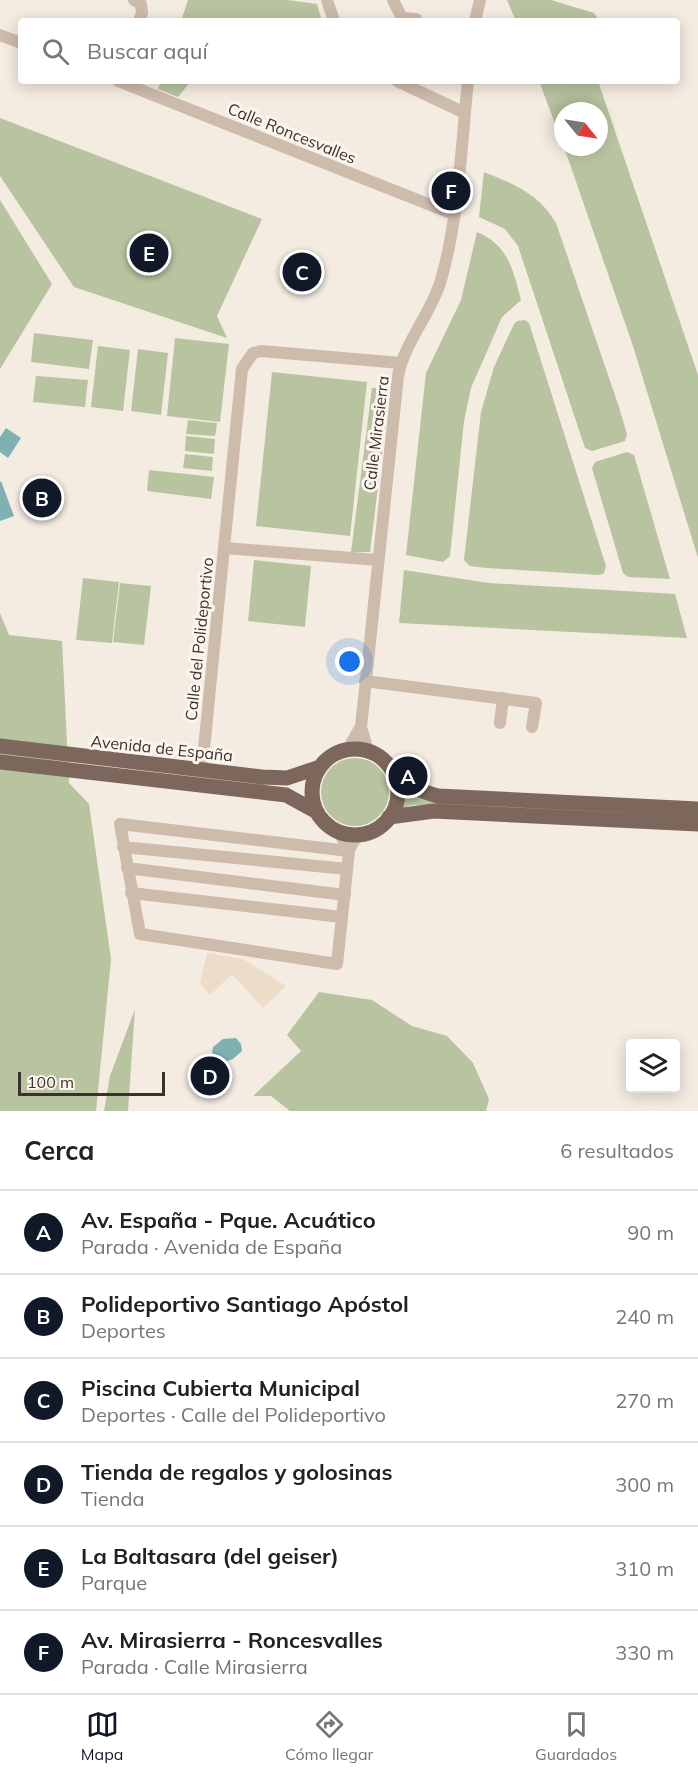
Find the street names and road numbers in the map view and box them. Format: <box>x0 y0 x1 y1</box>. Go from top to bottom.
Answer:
street label: Calle Roncesvalles <box>225 98 359 168</box>
street label: Calle Mirasierra <box>359 375 393 491</box>
street label: Calle del Polideportivo <box>180 556 218 722</box>
street label: Avenida de España <box>90 731 234 765</box>

